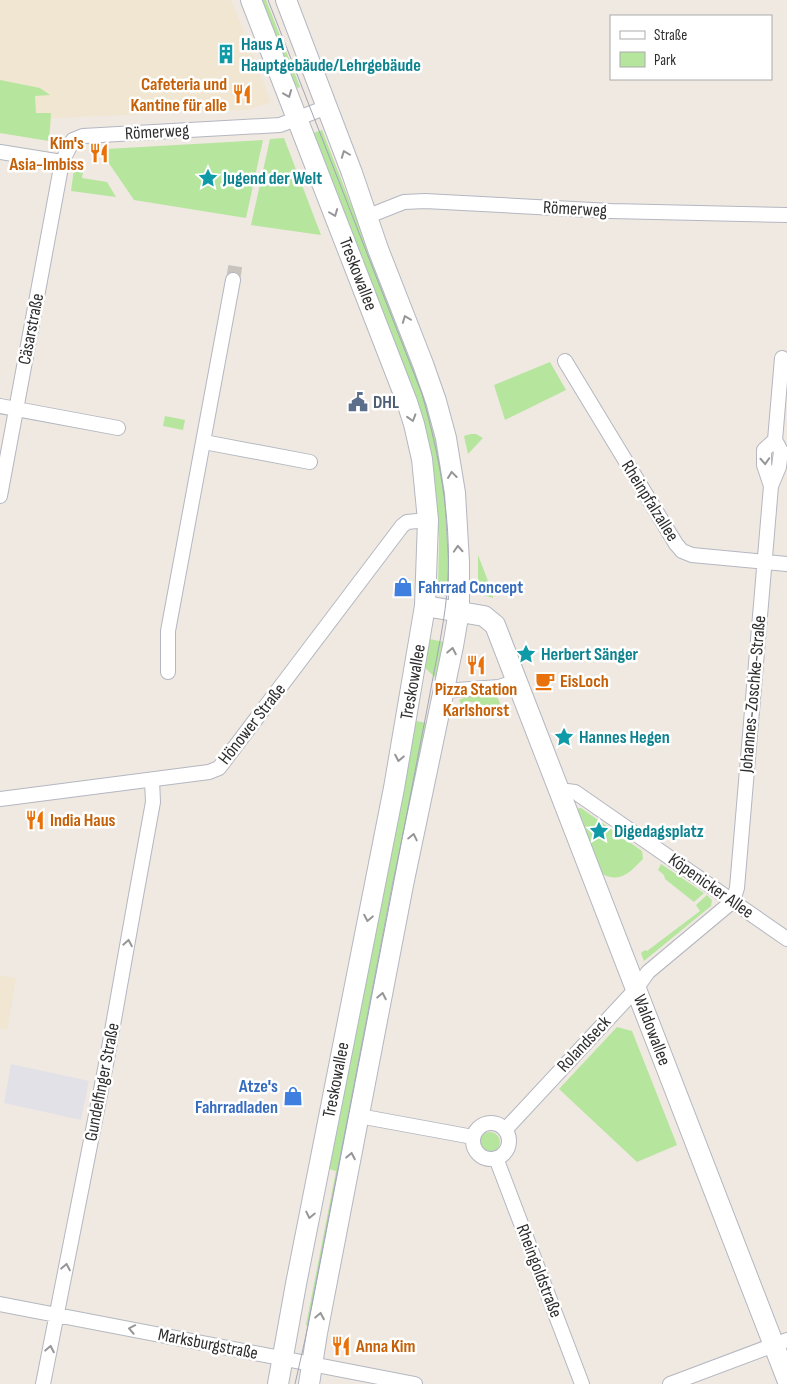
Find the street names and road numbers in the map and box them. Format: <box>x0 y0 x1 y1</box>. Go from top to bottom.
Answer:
street label: Römerweg <box>124 120 190 144</box>
street label: Römerweg <box>542 197 608 221</box>
street label: Treskowallee <box>334 235 382 313</box>
street label: Cäsarstraße <box>14 292 48 366</box>
street label: Rheinpfalzallee <box>617 457 683 545</box>
street label: Johannes-Zoschke-Straße <box>736 615 770 774</box>
street label: Treskowallee <box>396 643 430 721</box>
street label: Hönower Straße <box>214 679 290 769</box>
street label: Köpenicker Allee <box>664 849 758 923</box>
street label: Waldowallee <box>629 992 675 1068</box>
street label: Rolandseck <box>553 1012 615 1076</box>
street label: Gundelfinger Straße <box>80 1021 124 1143</box>
street label: Treskowallee <box>318 1040 354 1120</box>
street label: Rheingoldstraße <box>512 1221 566 1321</box>
street label: Marksburgstraße <box>156 1324 260 1364</box>

